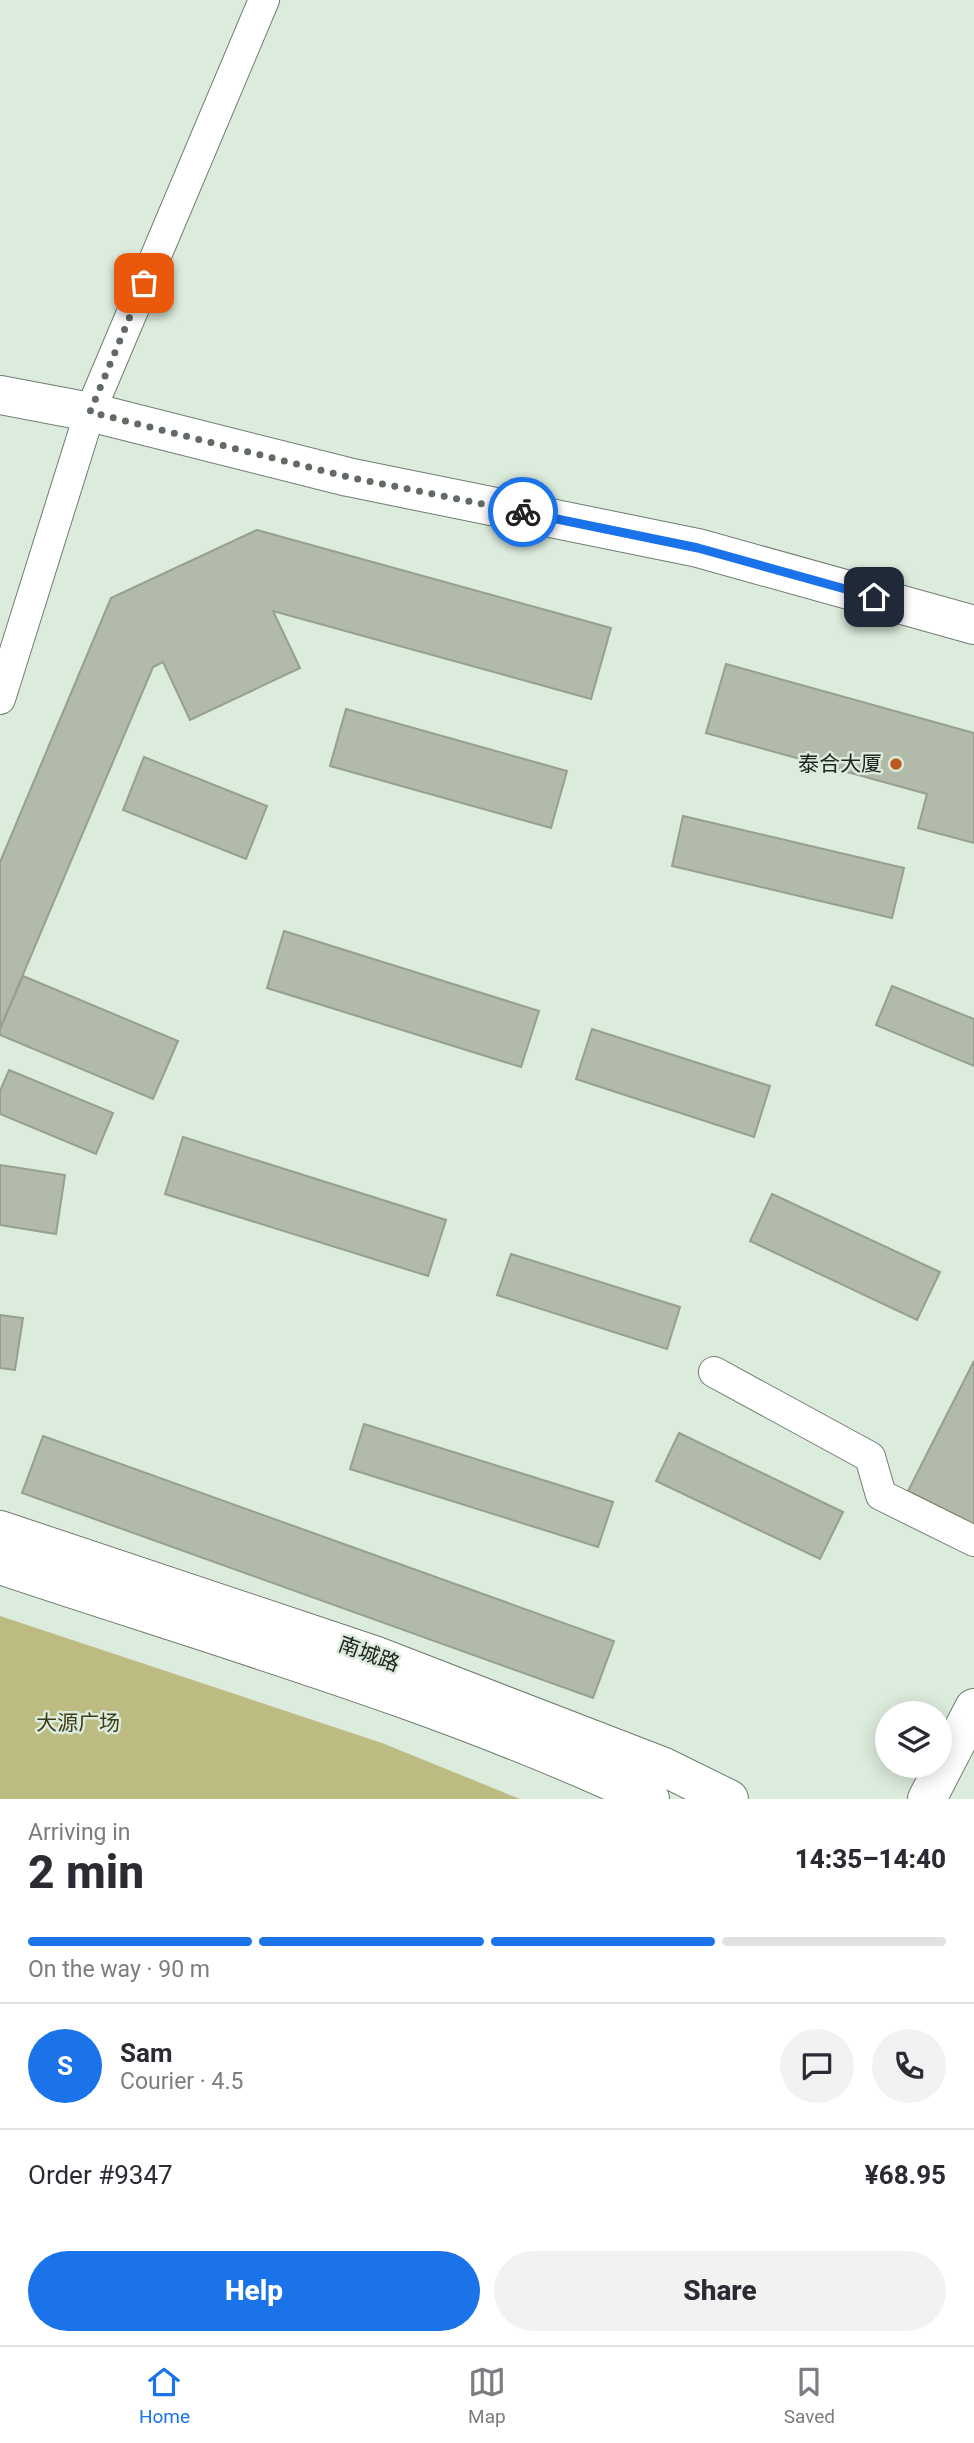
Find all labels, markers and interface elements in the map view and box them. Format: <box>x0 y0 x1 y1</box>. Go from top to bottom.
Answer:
pin <box>114 253 174 313</box>
icon: bag <box>125 264 163 302</box>
courier <box>488 477 558 547</box>
icon: bike <box>504 493 542 531</box>
pin <box>844 567 904 627</box>
icon: home <box>855 578 893 616</box>
place label: 泰合大厦 <box>798 752 882 776</box>
marker: 泰合大厦 <box>888 756 904 772</box>
street label: 南城路 <box>335 1632 403 1676</box>
map controls <box>875 1701 952 1778</box>
button: layers <box>875 1701 952 1778</box>
park label: 大源广场 <box>36 1711 120 1735</box>
text: Arriving in <box>28 1819 131 1846</box>
text: 14:35–14:40 <box>795 1844 946 1874</box>
text: 2 min <box>28 1845 144 1899</box>
text: On the way · 90 m <box>28 1956 210 1983</box>
button: chat <box>780 2029 854 2103</box>
button: phone <box>872 2029 946 2103</box>
text: Sam <box>120 2038 172 2068</box>
text: S <box>57 2051 73 2081</box>
text: Courier · 4.5 <box>120 2068 243 2095</box>
text: Order #9347 <box>28 2160 173 2190</box>
text: ¥68.95 <box>865 2160 946 2190</box>
button: Help <box>28 2251 480 2331</box>
button: Share <box>494 2251 946 2331</box>
tab: Home <box>139 2363 190 2428</box>
tab: Map <box>468 2363 506 2428</box>
tab: Saved <box>784 2363 835 2428</box>

